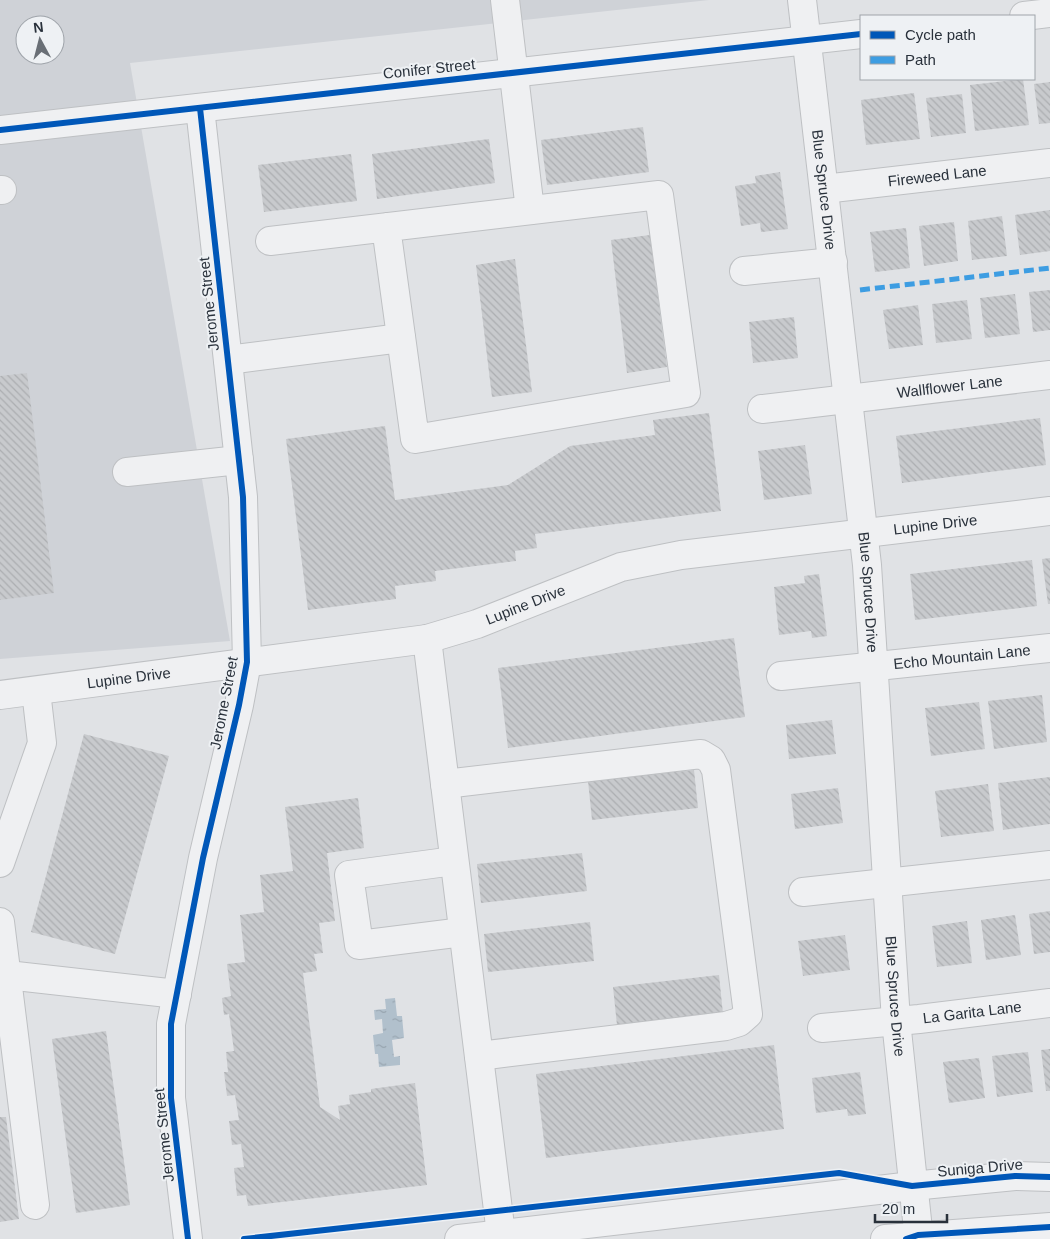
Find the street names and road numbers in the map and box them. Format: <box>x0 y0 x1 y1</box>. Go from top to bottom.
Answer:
street label: Conifer Street <box>382 55 477 82</box>
street label: Blue Spruce Drive <box>809 129 840 251</box>
street label: Fireweed Lane <box>887 161 987 190</box>
street label: Jerome Street <box>195 255 222 352</box>
street label: Wallflower Lane <box>896 372 1003 401</box>
street label: Lupine Drive <box>892 511 978 538</box>
street label: Blue Spruce Drive <box>855 531 882 653</box>
street label: Lupine Drive <box>483 581 568 628</box>
street label: Echo Mountain Lane <box>893 641 1031 672</box>
street label: Jerome Street <box>206 654 241 751</box>
street label: Lupine Drive <box>86 664 172 692</box>
street label: Blue Spruce Drive <box>883 935 909 1057</box>
street label: La Garita Lane <box>922 998 1022 1026</box>
street label: Jerome Street <box>150 1086 177 1183</box>
street label: Suniga Drive <box>936 1155 1023 1180</box>

